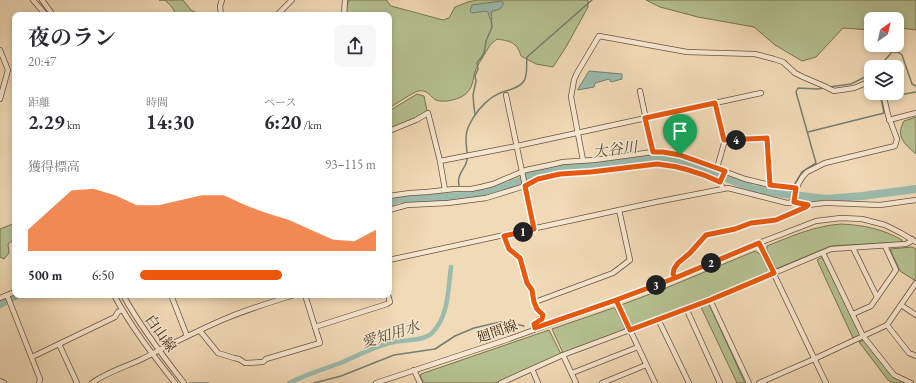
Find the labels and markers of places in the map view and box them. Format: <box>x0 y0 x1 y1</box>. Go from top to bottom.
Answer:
pin <box>663 114 697 155</box>
pin: 4 <box>726 130 746 150</box>
pin: 1 <box>513 222 533 242</box>
pin: 2 <box>701 253 721 273</box>
pin: 3 <box>646 275 666 295</box>

